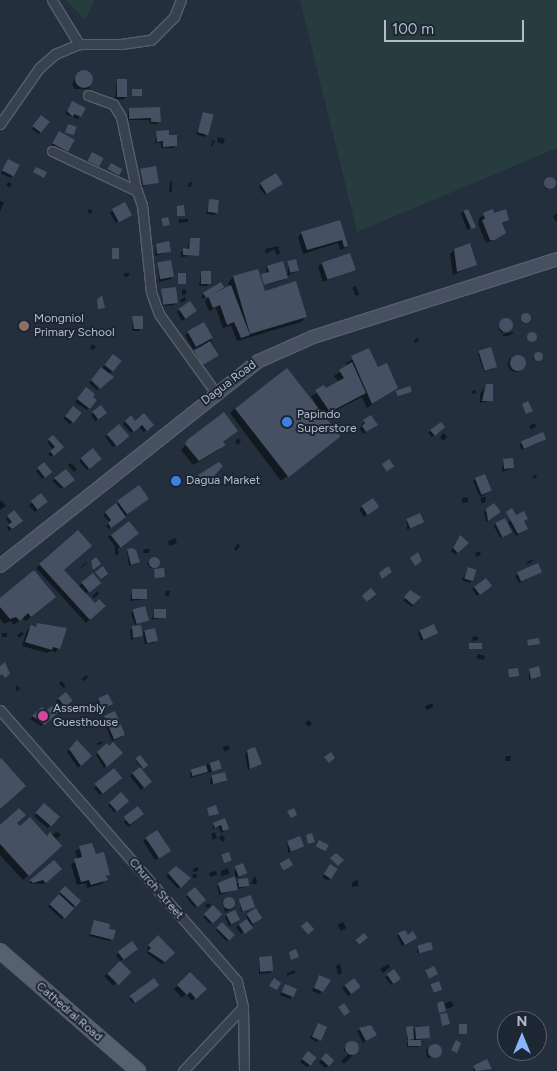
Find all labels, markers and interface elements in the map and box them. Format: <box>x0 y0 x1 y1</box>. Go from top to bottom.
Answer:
scale bar <box>387 10 527 42</box>
text: 100 m <box>392 20 434 38</box>
place label: Mongniol Primary School <box>34 312 115 340</box>
marker: Mongniol Primary School <box>18 320 30 332</box>
street label: Dagua Road <box>199 358 259 408</box>
place label: Papindo Superstore <box>297 408 356 436</box>
marker: Papindo Superstore <box>281 416 293 428</box>
place label: Dagua Market <box>186 474 260 488</box>
marker: Dagua Market <box>170 475 182 487</box>
place label: Assembly Guesthouse <box>53 702 118 730</box>
marker: Assembly Guesthouse <box>37 710 49 722</box>
street label: Church Street <box>126 856 186 922</box>
street label: Cathedral Road <box>33 979 105 1045</box>
north arrow <box>497 1011 547 1061</box>
text: N <box>517 1013 527 1030</box>

